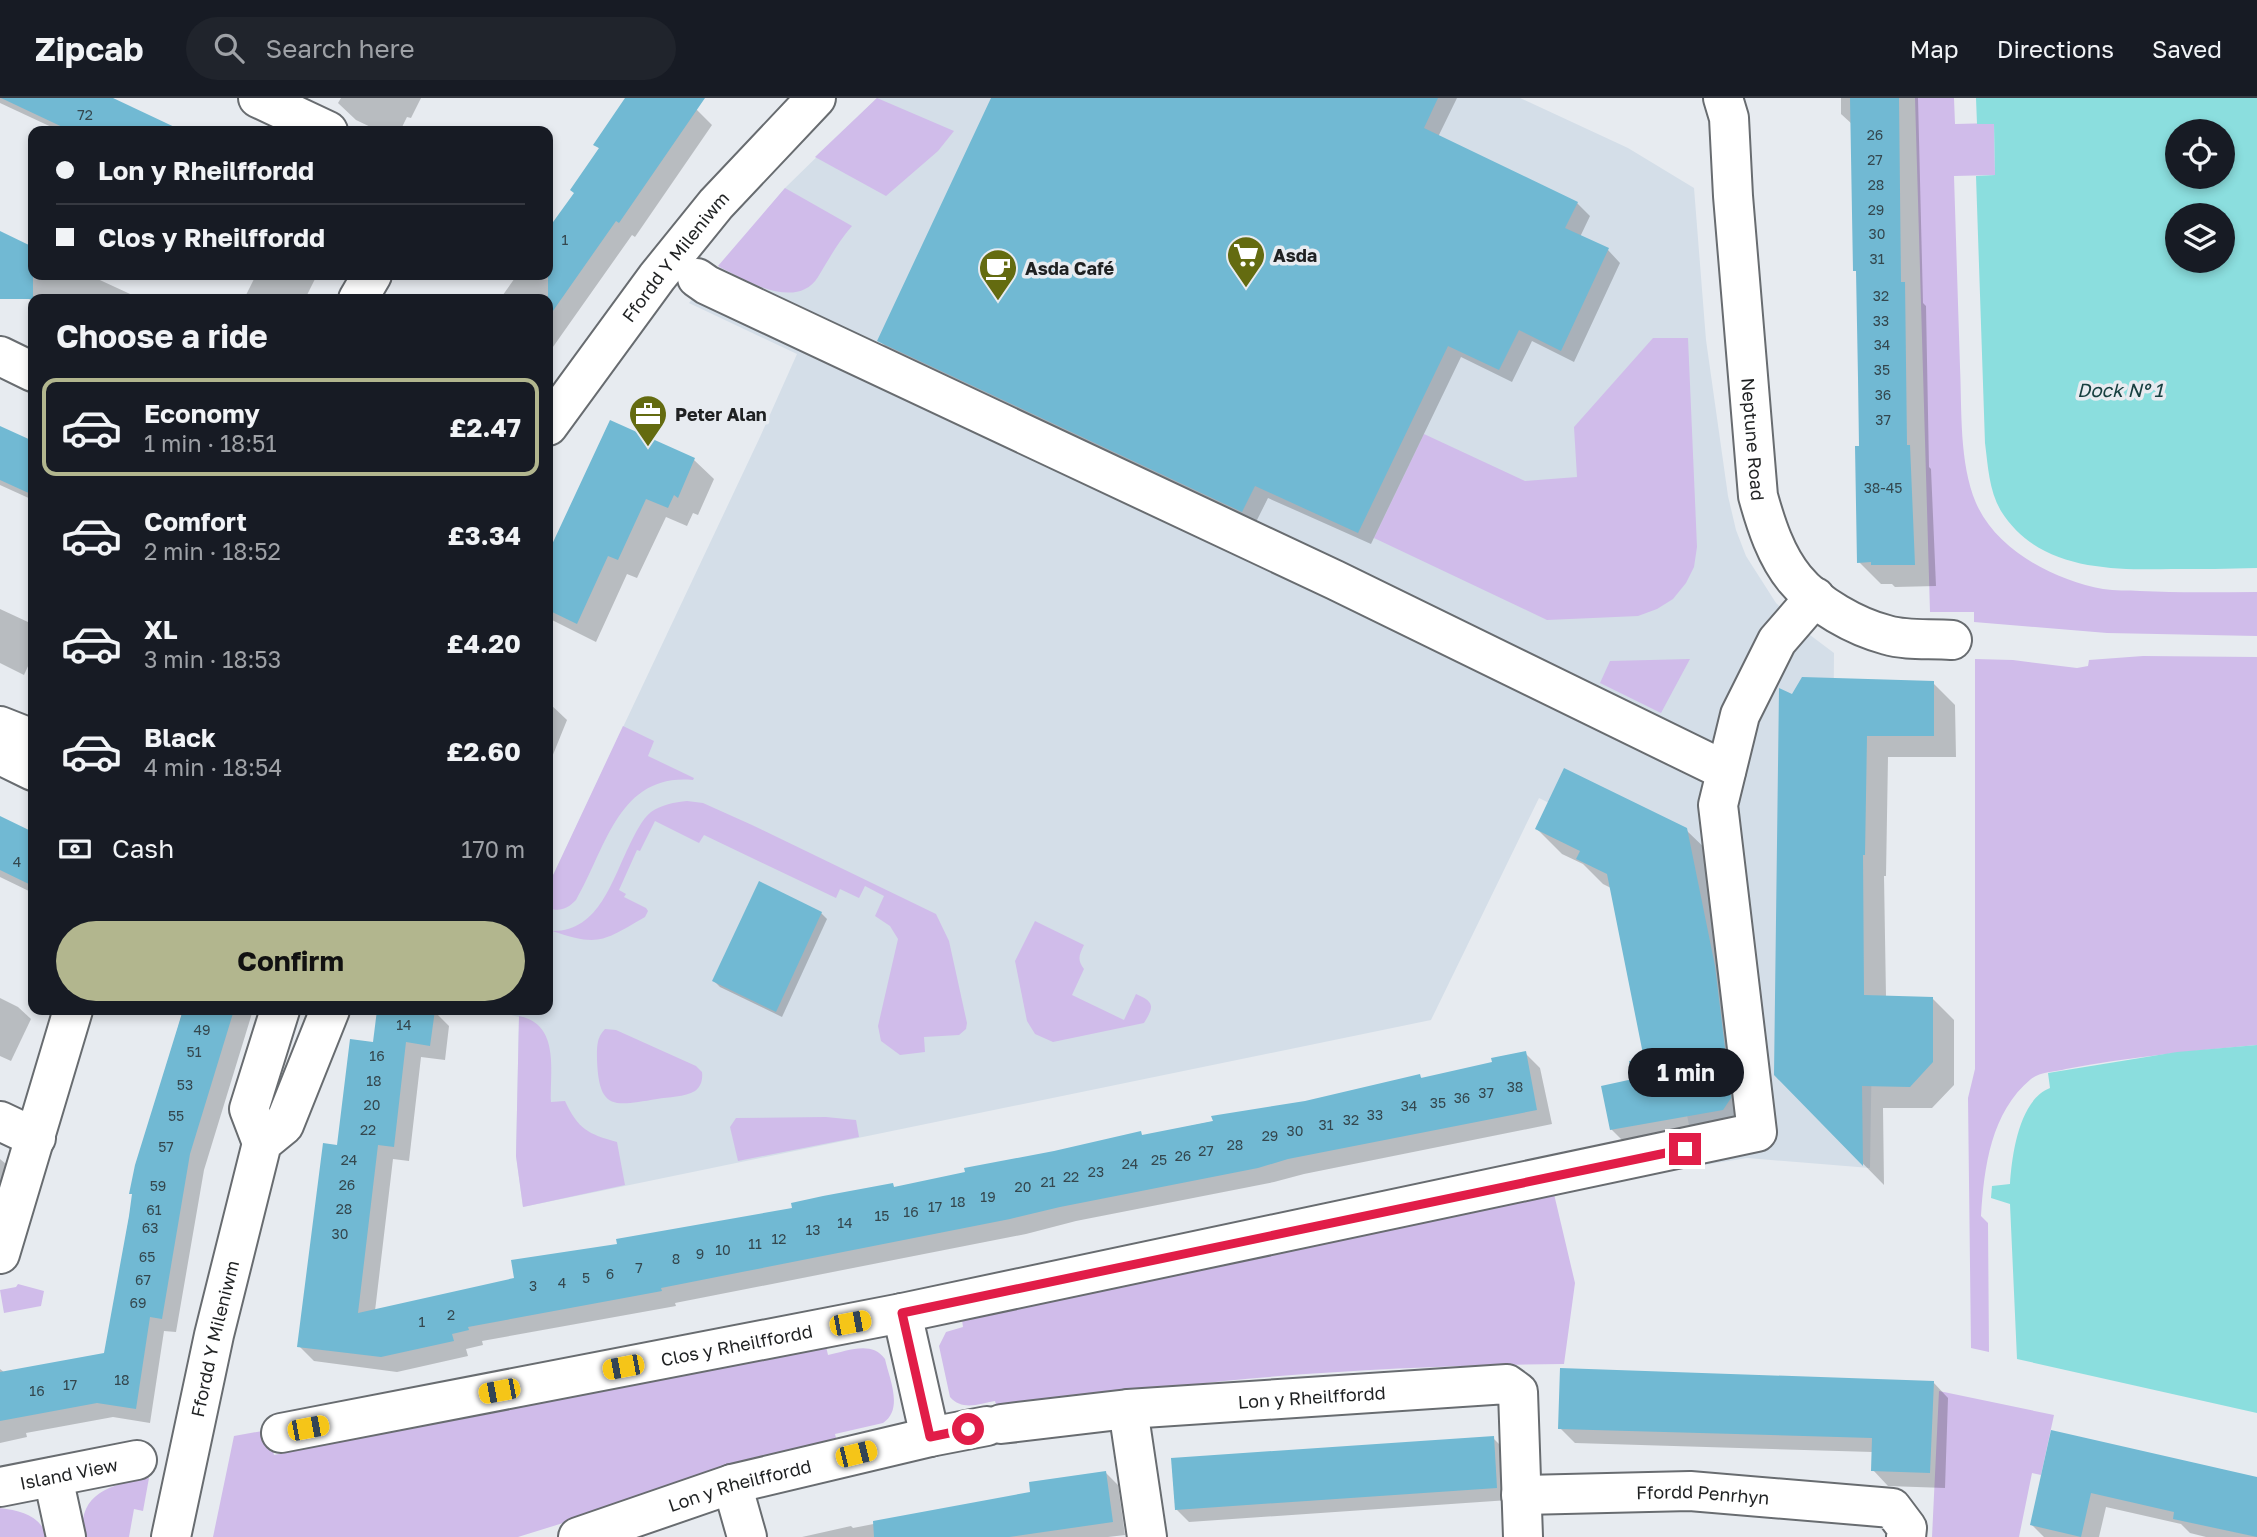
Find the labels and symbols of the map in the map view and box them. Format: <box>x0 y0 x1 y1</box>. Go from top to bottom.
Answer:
house number: 72 <box>77 106 93 123</box>
house number: 26 <box>1867 126 1883 143</box>
house number: 27 <box>1867 151 1883 168</box>
house number: 28 <box>1868 176 1884 193</box>
street label: Ffordd Y Mileniwm <box>617 187 733 326</box>
house number: 29 <box>1868 201 1884 218</box>
house number: 30 <box>1869 225 1885 242</box>
house number: 1 <box>562 231 569 248</box>
supermarket icon: Asda <box>1225 234 1267 289</box>
place label: Asda <box>1273 244 1317 266</box>
cafe icon: Asda Café <box>977 247 1019 302</box>
house number: 31 <box>1870 250 1885 267</box>
place label: Asda Café <box>1025 257 1114 279</box>
house number: 32 <box>1873 287 1889 304</box>
house number: 33 <box>1873 312 1889 329</box>
house number: 34 <box>1874 336 1890 353</box>
house number: 35 <box>1874 361 1890 378</box>
street label: Neptune Road <box>1737 377 1769 502</box>
water label: Dock Nº 1 <box>2077 378 2164 401</box>
house number: 36 <box>1875 386 1891 403</box>
office icon: Peter Alan <box>627 393 669 448</box>
place label: Peter Alan <box>675 403 767 425</box>
house number: 37 <box>1875 411 1891 428</box>
house number: 38-45 <box>1864 479 1902 496</box>
house number: 4 <box>13 853 21 870</box>
house number: 14 <box>396 1016 412 1033</box>
house number: 49 <box>193 1021 211 1038</box>
house number: 51 <box>187 1043 202 1060</box>
house number: 16 <box>369 1047 385 1064</box>
callout: 1 min <box>1627 1048 1743 1096</box>
house number: 18 <box>366 1072 382 1089</box>
house number: 53 <box>177 1076 193 1093</box>
house number: 38 <box>1507 1078 1523 1095</box>
house number: 37 <box>1478 1084 1494 1101</box>
house number: 36 <box>1454 1089 1470 1106</box>
house number: 35 <box>1430 1094 1446 1111</box>
house number: 20 <box>364 1096 380 1113</box>
house number: 34 <box>1401 1097 1417 1114</box>
house number: 33 <box>1367 1106 1383 1123</box>
house number: 55 <box>168 1107 184 1124</box>
house number: 32 <box>1343 1111 1359 1128</box>
house number: 31 <box>1319 1116 1334 1133</box>
house number: 22 <box>360 1121 376 1138</box>
house number: 30 <box>1287 1122 1303 1139</box>
house number: 29 <box>1262 1127 1278 1144</box>
route end <box>1669 1133 1701 1165</box>
house number: 28 <box>1227 1136 1243 1153</box>
house number: 57 <box>158 1138 174 1155</box>
house number: 27 <box>1198 1142 1214 1159</box>
house number: 26 <box>1175 1147 1191 1164</box>
house number: 24 <box>341 1151 357 1168</box>
house number: 25 <box>1151 1151 1167 1168</box>
house number: 24 <box>1122 1155 1138 1172</box>
house number: 23 <box>1088 1163 1104 1180</box>
house number: 22 <box>1063 1168 1079 1185</box>
house number: 21 <box>1041 1173 1056 1190</box>
house number: 26 <box>339 1176 355 1193</box>
house number: 59 <box>150 1177 166 1194</box>
house number: 20 <box>1015 1178 1031 1195</box>
house number: 19 <box>980 1188 996 1205</box>
house number: 18 <box>950 1193 966 1210</box>
house number: 17 <box>928 1198 942 1215</box>
house number: 28 <box>336 1200 352 1217</box>
house number: 61 <box>146 1201 162 1218</box>
house number: 16 <box>903 1203 919 1220</box>
house number: 15 <box>875 1207 889 1224</box>
house number: 14 <box>837 1214 853 1231</box>
house number: 63 <box>142 1219 158 1236</box>
house number: 13 <box>806 1221 820 1238</box>
house number: 30 <box>332 1225 348 1242</box>
house number: 12 <box>772 1230 786 1247</box>
house number: 11 <box>748 1235 762 1252</box>
house number: 10 <box>715 1241 731 1258</box>
house number: 9 <box>696 1245 704 1262</box>
house number: 65 <box>139 1248 155 1265</box>
house number: 8 <box>672 1250 680 1267</box>
street label: Ffordd Y Mileniwm <box>186 1258 243 1419</box>
house number: 7 <box>635 1259 643 1276</box>
house number: 6 <box>606 1265 614 1282</box>
house number: 5 <box>582 1269 590 1286</box>
house number: 67 <box>135 1271 151 1288</box>
house number: 4 <box>558 1274 566 1291</box>
house number: 3 <box>529 1277 537 1294</box>
house number: 69 <box>130 1294 146 1311</box>
house number: 2 <box>447 1306 455 1323</box>
car <box>828 1309 873 1337</box>
house number: 1 <box>419 1313 426 1330</box>
street label: Clos y Rheilffordd <box>659 1320 814 1370</box>
car <box>601 1353 646 1381</box>
house number: 18 <box>114 1371 130 1388</box>
house number: 17 <box>63 1376 77 1393</box>
car <box>477 1377 522 1405</box>
street label: Lon y Rheilffordd <box>1237 1381 1386 1413</box>
house number: 16 <box>29 1382 45 1399</box>
route start <box>952 1413 984 1445</box>
car <box>286 1414 331 1442</box>
car <box>834 1439 879 1469</box>
street label: Island View <box>18 1453 120 1494</box>
street label: Lon y Rheilffordd <box>665 1455 814 1516</box>
street label: Ffordd Penrhyn <box>1636 1480 1770 1509</box>

